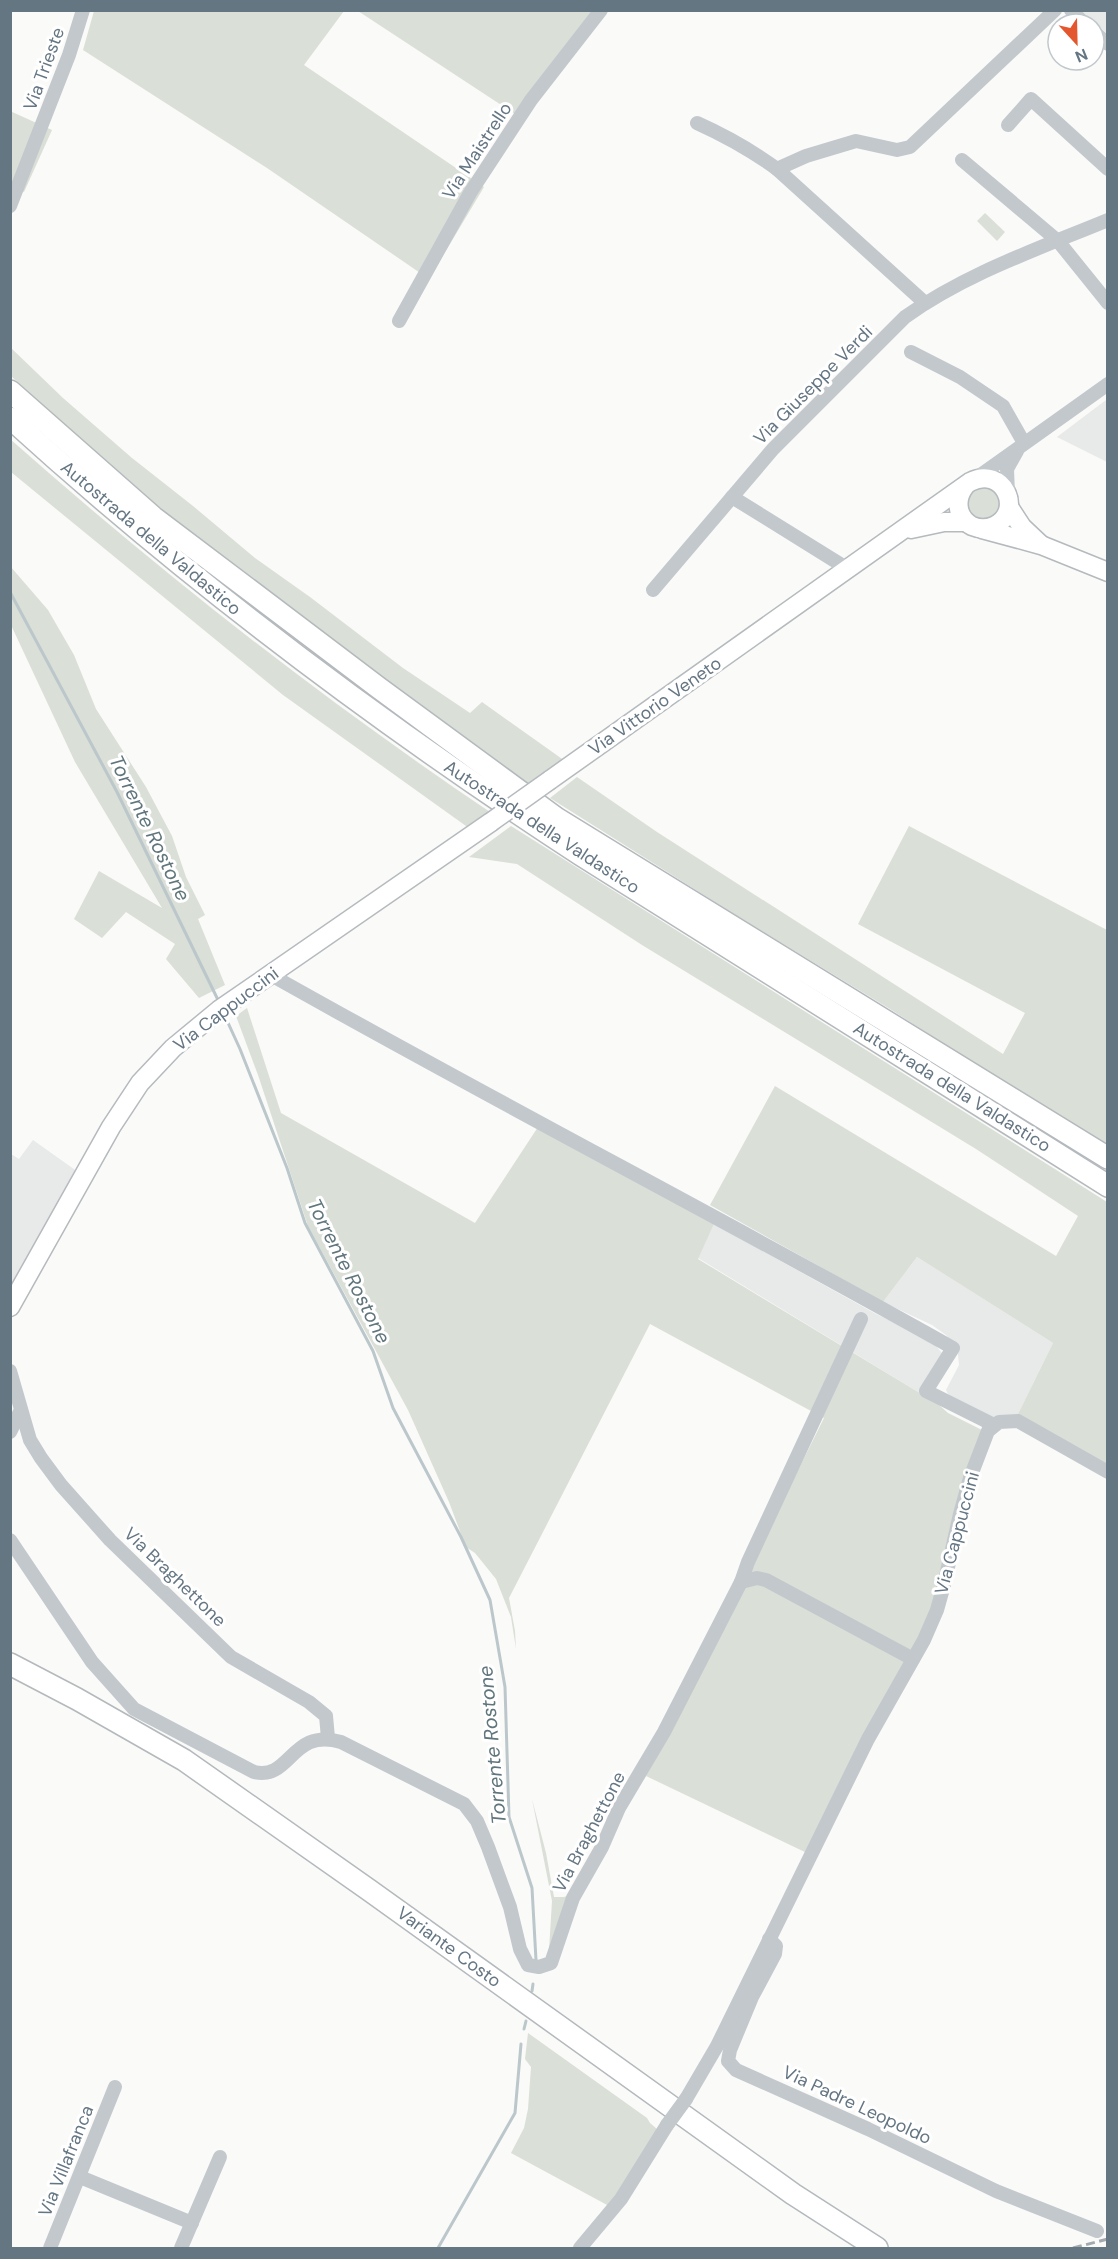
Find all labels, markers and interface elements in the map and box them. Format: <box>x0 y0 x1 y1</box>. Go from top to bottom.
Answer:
north arrow <box>1046 12 1106 72</box>
street label: Via Trieste <box>18 24 70 114</box>
text: N <box>1072 44 1091 67</box>
street label: Via Maistrello <box>437 98 517 204</box>
street label: Via Giuseppe Verdi <box>748 320 878 450</box>
street label: Autostrada della Valdastico <box>56 455 246 621</box>
street label: Via Vittorio Veneto <box>584 651 726 761</box>
water label: Torrente Rostone <box>103 751 197 905</box>
street label: Autostrada della Valdastico <box>440 755 644 899</box>
street label: Via Cappuccini <box>168 961 284 1057</box>
street label: Autostrada della Valdastico <box>849 1016 1055 1158</box>
water label: Torrente Rostone <box>301 1194 397 1348</box>
street label: Via Cappuccini <box>929 1469 985 1597</box>
street label: Via Braghettone <box>119 1522 231 1632</box>
water label: Torrente Rostone <box>472 1665 512 1825</box>
street label: Via Braghettone <box>547 1767 631 1897</box>
street label: Variante Costo <box>392 1901 506 1993</box>
street label: Via Padre Leopoldo <box>779 2060 935 2150</box>
street label: Via Villafranca <box>33 2102 99 2220</box>

